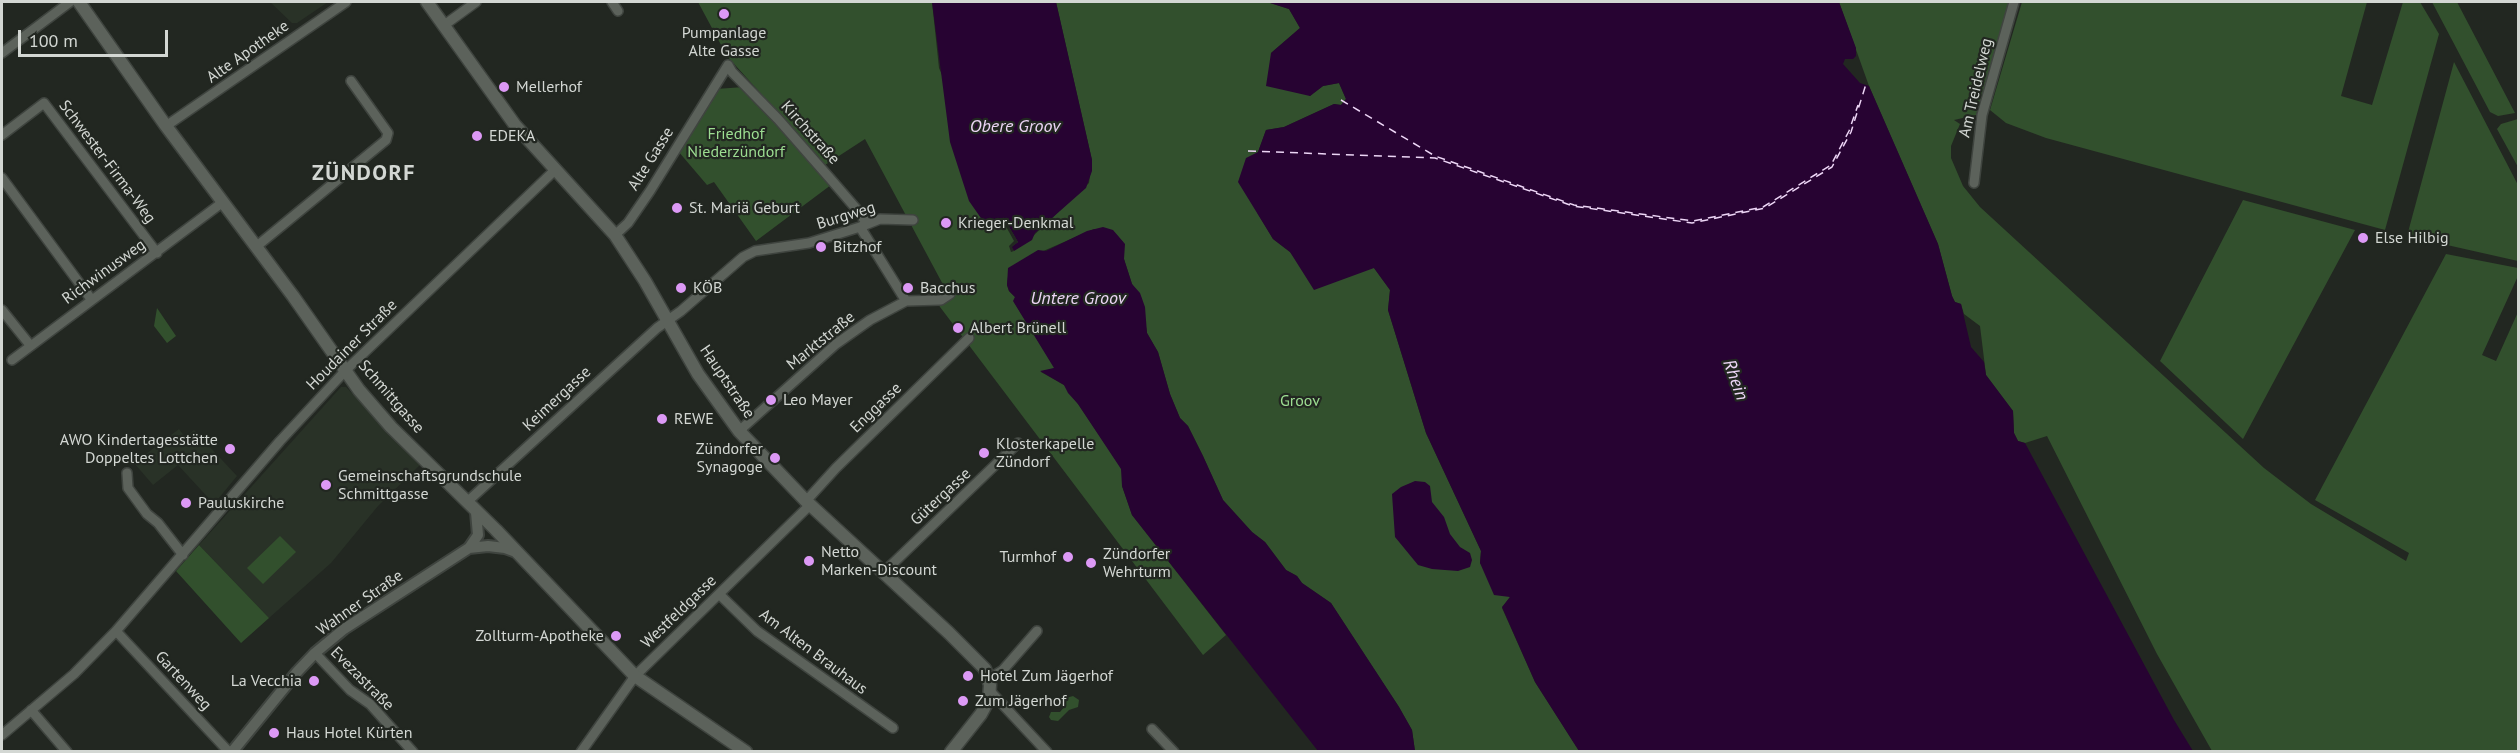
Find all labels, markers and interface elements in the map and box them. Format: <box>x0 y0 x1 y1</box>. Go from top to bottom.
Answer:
marker: Pumpanlage Alte Gasse <box>717 7 731 21</box>
street label: Alte Apotheke <box>203 17 293 87</box>
scale bar <box>21 18 171 56</box>
place label: Pumpanlage Alte Gasse <box>682 23 766 61</box>
text: 100 m <box>29 29 78 52</box>
street label: Am Treidelweg <box>1955 37 1997 139</box>
place label: Mellerhof <box>516 77 582 97</box>
marker: Mellerhof <box>497 80 511 94</box>
street label: Schwester-Firma-Weg <box>54 97 160 227</box>
street label: Kirchstraße <box>777 97 843 169</box>
water label: Obere Groov <box>970 116 1060 138</box>
street label: Alte Gasse <box>624 124 678 194</box>
park label: Friedhof Niederzündorf <box>687 124 785 162</box>
place label: EDEKA <box>489 126 535 146</box>
marker: EDEKA <box>470 129 484 143</box>
district label: ZÜNDORF <box>312 161 416 187</box>
place label: St. Mariä Geburt <box>689 198 800 218</box>
street label: Burgweg <box>814 198 878 234</box>
marker: St. Mariä Geburt <box>670 201 684 215</box>
place label: Krieger-Denkmal <box>958 213 1074 233</box>
marker: Krieger-Denkmal <box>939 216 953 230</box>
place label: Else Hilbig <box>2375 228 2449 248</box>
marker: Else Hilbig <box>2356 231 2370 245</box>
street label: Richwinusweg <box>59 235 149 309</box>
place label: Bitzhof <box>833 237 881 257</box>
marker: Bitzhof <box>814 240 828 254</box>
place label: KÖB <box>693 278 722 298</box>
place label: Bacchus <box>920 278 975 298</box>
marker: KÖB <box>674 281 688 295</box>
marker: Bacchus <box>901 281 915 295</box>
water label: Untere Groov <box>1030 288 1126 310</box>
street label: Houdainer Straße <box>303 296 401 394</box>
street label: Marktstraße <box>783 308 859 374</box>
place label: Albert Brünell <box>970 318 1066 338</box>
marker: Albert Brünell <box>951 321 965 335</box>
street label: Hauptstraße <box>695 342 759 422</box>
street label: Schmittgasse <box>354 357 428 437</box>
water label: Rhein <box>1718 357 1752 403</box>
street label: Keimergasse <box>519 363 595 435</box>
street label: Enggasse <box>846 379 906 437</box>
place label: Leo Mayer <box>783 390 853 410</box>
park label: Groov <box>1280 391 1320 411</box>
marker: Leo Mayer <box>764 393 778 407</box>
place label: REWE <box>674 409 714 429</box>
marker: REWE <box>655 412 669 426</box>
place label: AWO Kindertagesstätte Doppeltes Lottchen <box>60 430 218 468</box>
place label: Klosterkapelle Zündorf <box>996 434 1094 472</box>
place label: Zündorfer Synagoge <box>696 439 763 477</box>
marker: AWO Kindertagesstätte Doppeltes Lottchen <box>223 442 237 456</box>
marker: Klosterkapelle Zündorf <box>977 446 991 460</box>
marker: Zündorfer Synagoge <box>768 451 782 465</box>
street label: Gütergasse <box>907 464 975 530</box>
place label: Gemeinschaftsgrundschule Schmittgasse <box>338 466 522 504</box>
marker: Gemeinschaftsgrundschule Schmittgasse <box>319 478 333 492</box>
place label: Pauluskirche <box>198 493 284 513</box>
marker: Pauluskirche <box>179 496 193 510</box>
place label: Netto Marken-Discount <box>821 542 937 580</box>
place label: Zündorfer Wehrturm <box>1103 544 1171 582</box>
place label: Turmhof <box>1000 547 1056 567</box>
marker: Turmhof <box>1061 550 1075 564</box>
marker: Netto Marken-Discount <box>802 554 816 568</box>
marker: Zündorfer Wehrturm <box>1084 556 1098 570</box>
street label: Wahner Straße <box>313 566 407 640</box>
street label: Westfeldgasse <box>637 571 721 653</box>
street label: Am Alten Brauhaus <box>755 605 871 699</box>
place label: Zollturm-Apotheke <box>475 626 604 646</box>
marker: Zollturm-Apotheke <box>609 629 623 643</box>
street label: Evezastraße <box>326 643 398 715</box>
street label: Gartenweg <box>151 647 215 715</box>
place label: Hotel Zum Jägerhof <box>980 666 1113 686</box>
marker: Hotel Zum Jägerhof <box>961 669 975 683</box>
place label: La Vecchia <box>231 671 302 691</box>
marker: La Vecchia <box>307 674 321 688</box>
place label: Zum Jägerhof <box>975 691 1066 711</box>
marker: Zum Jägerhof <box>956 694 970 708</box>
place label: Haus Hotel Kürten <box>286 723 412 743</box>
marker: Haus Hotel Kürten <box>267 726 281 740</box>

